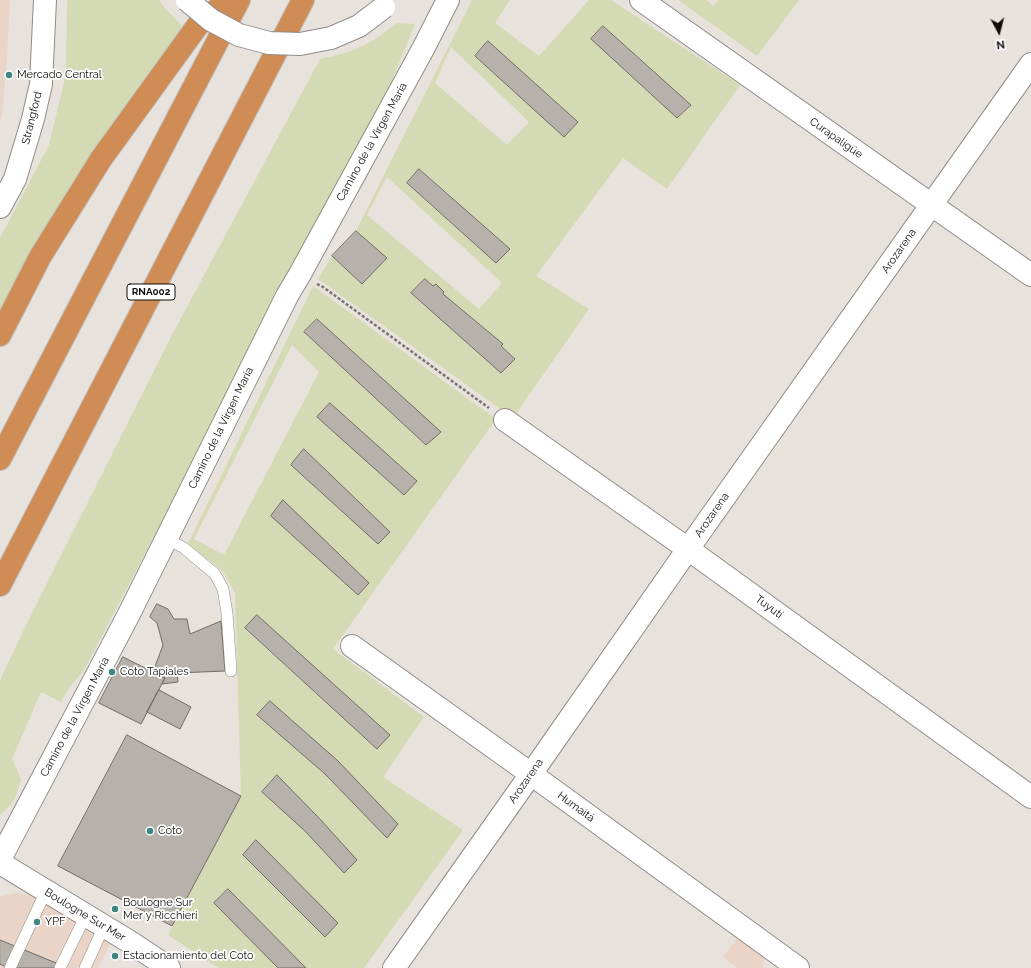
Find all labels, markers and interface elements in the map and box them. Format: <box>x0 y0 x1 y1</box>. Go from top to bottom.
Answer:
north arrow <box>979 12 1019 52</box>
text: N <box>996 37 1005 51</box>
place label: Mercado Central <box>17 68 102 82</box>
marker: Mercado Central <box>4 70 14 80</box>
street label: Camino de la Virgen María <box>334 80 410 204</box>
street label: Strangford <box>19 90 45 146</box>
street label: Curapaligüe <box>807 115 865 161</box>
street label: Arozarena <box>879 226 919 276</box>
road number: RNA002 <box>127 284 175 300</box>
street label: Camino de la Virgen María <box>186 365 256 491</box>
street label: Arozarena <box>692 490 732 540</box>
street label: Tuyutí <box>753 593 785 621</box>
street label: Camino de la Virgen María <box>38 655 112 779</box>
place label: Coto Tapiales <box>120 665 188 679</box>
marker: Coto Tapiales <box>107 667 117 677</box>
street label: Arozarena <box>506 756 546 806</box>
street label: Humaitá <box>555 789 597 825</box>
place label: Coto <box>158 824 182 838</box>
marker: Coto <box>145 826 155 836</box>
street label: Boulogne Sur Mer <box>42 886 128 944</box>
place label: Boulogne Sur Mer y Ricchieri <box>123 896 198 922</box>
marker: Boulogne Sur Mer y Ricchieri <box>110 904 120 914</box>
place label: YPF <box>45 915 65 929</box>
marker: YPF <box>32 917 42 927</box>
place label: Estacionamiento del Coto <box>123 949 254 963</box>
marker: Estacionamiento del Coto <box>110 951 120 961</box>

